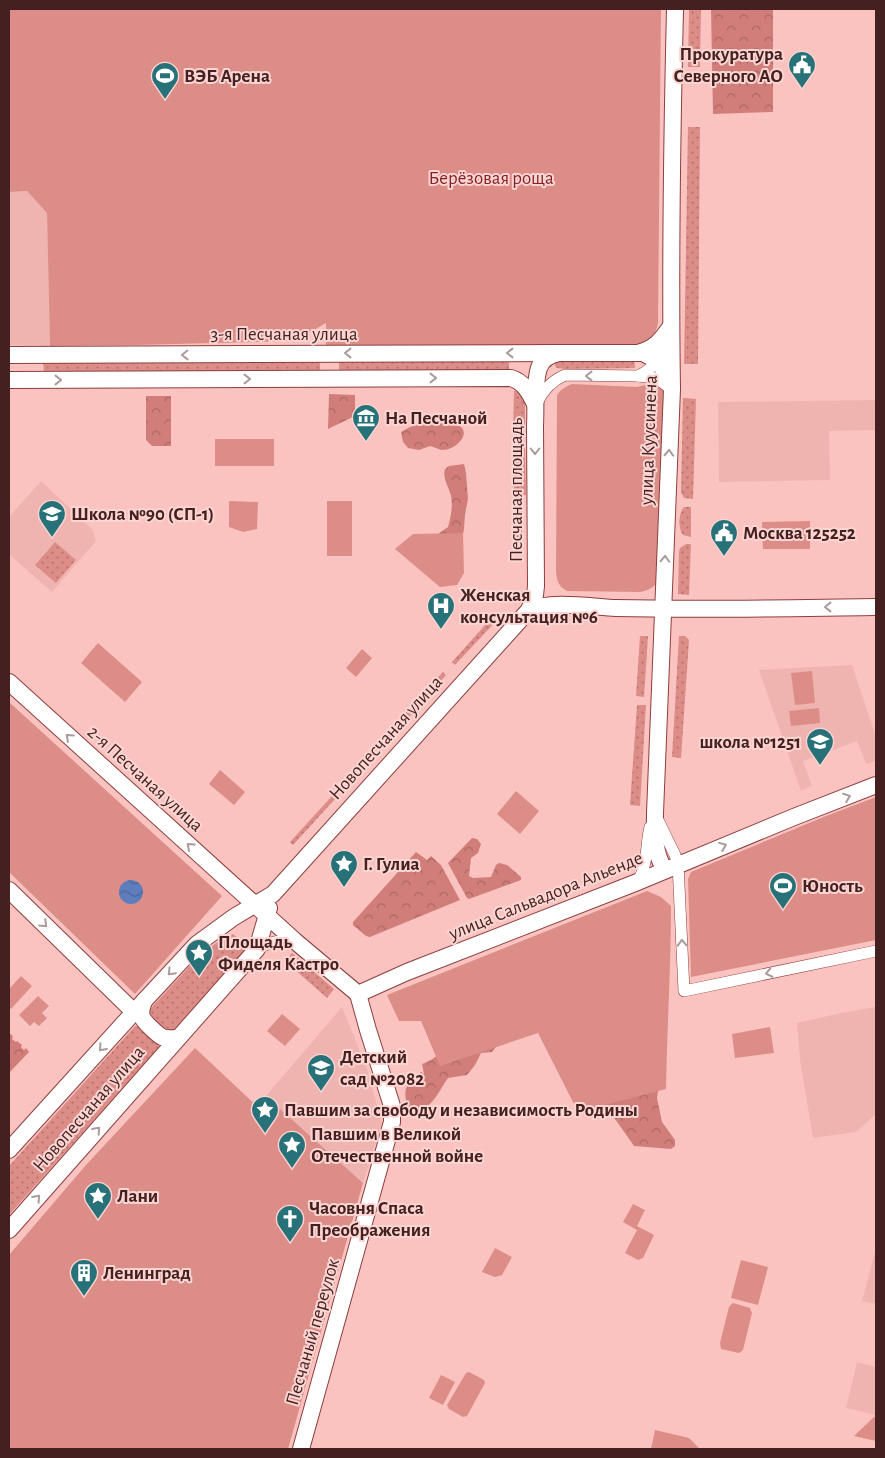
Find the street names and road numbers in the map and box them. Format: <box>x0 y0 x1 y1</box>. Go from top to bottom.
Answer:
street label: 3-я Песчаная улица <box>210 325 358 344</box>
street label: улица Куусинена <box>637 374 661 506</box>
street label: Песчаная площадь <box>507 418 526 562</box>
street label: Новопесчаная улица <box>326 672 447 804</box>
street label: 2-я Песчаная улица <box>84 722 207 836</box>
street label: улица Сальвадора Альенде <box>445 848 646 944</box>
street label: Новопесчаная улица <box>30 1042 149 1175</box>
street label: Песчаный переулок <box>283 1256 343 1408</box>

